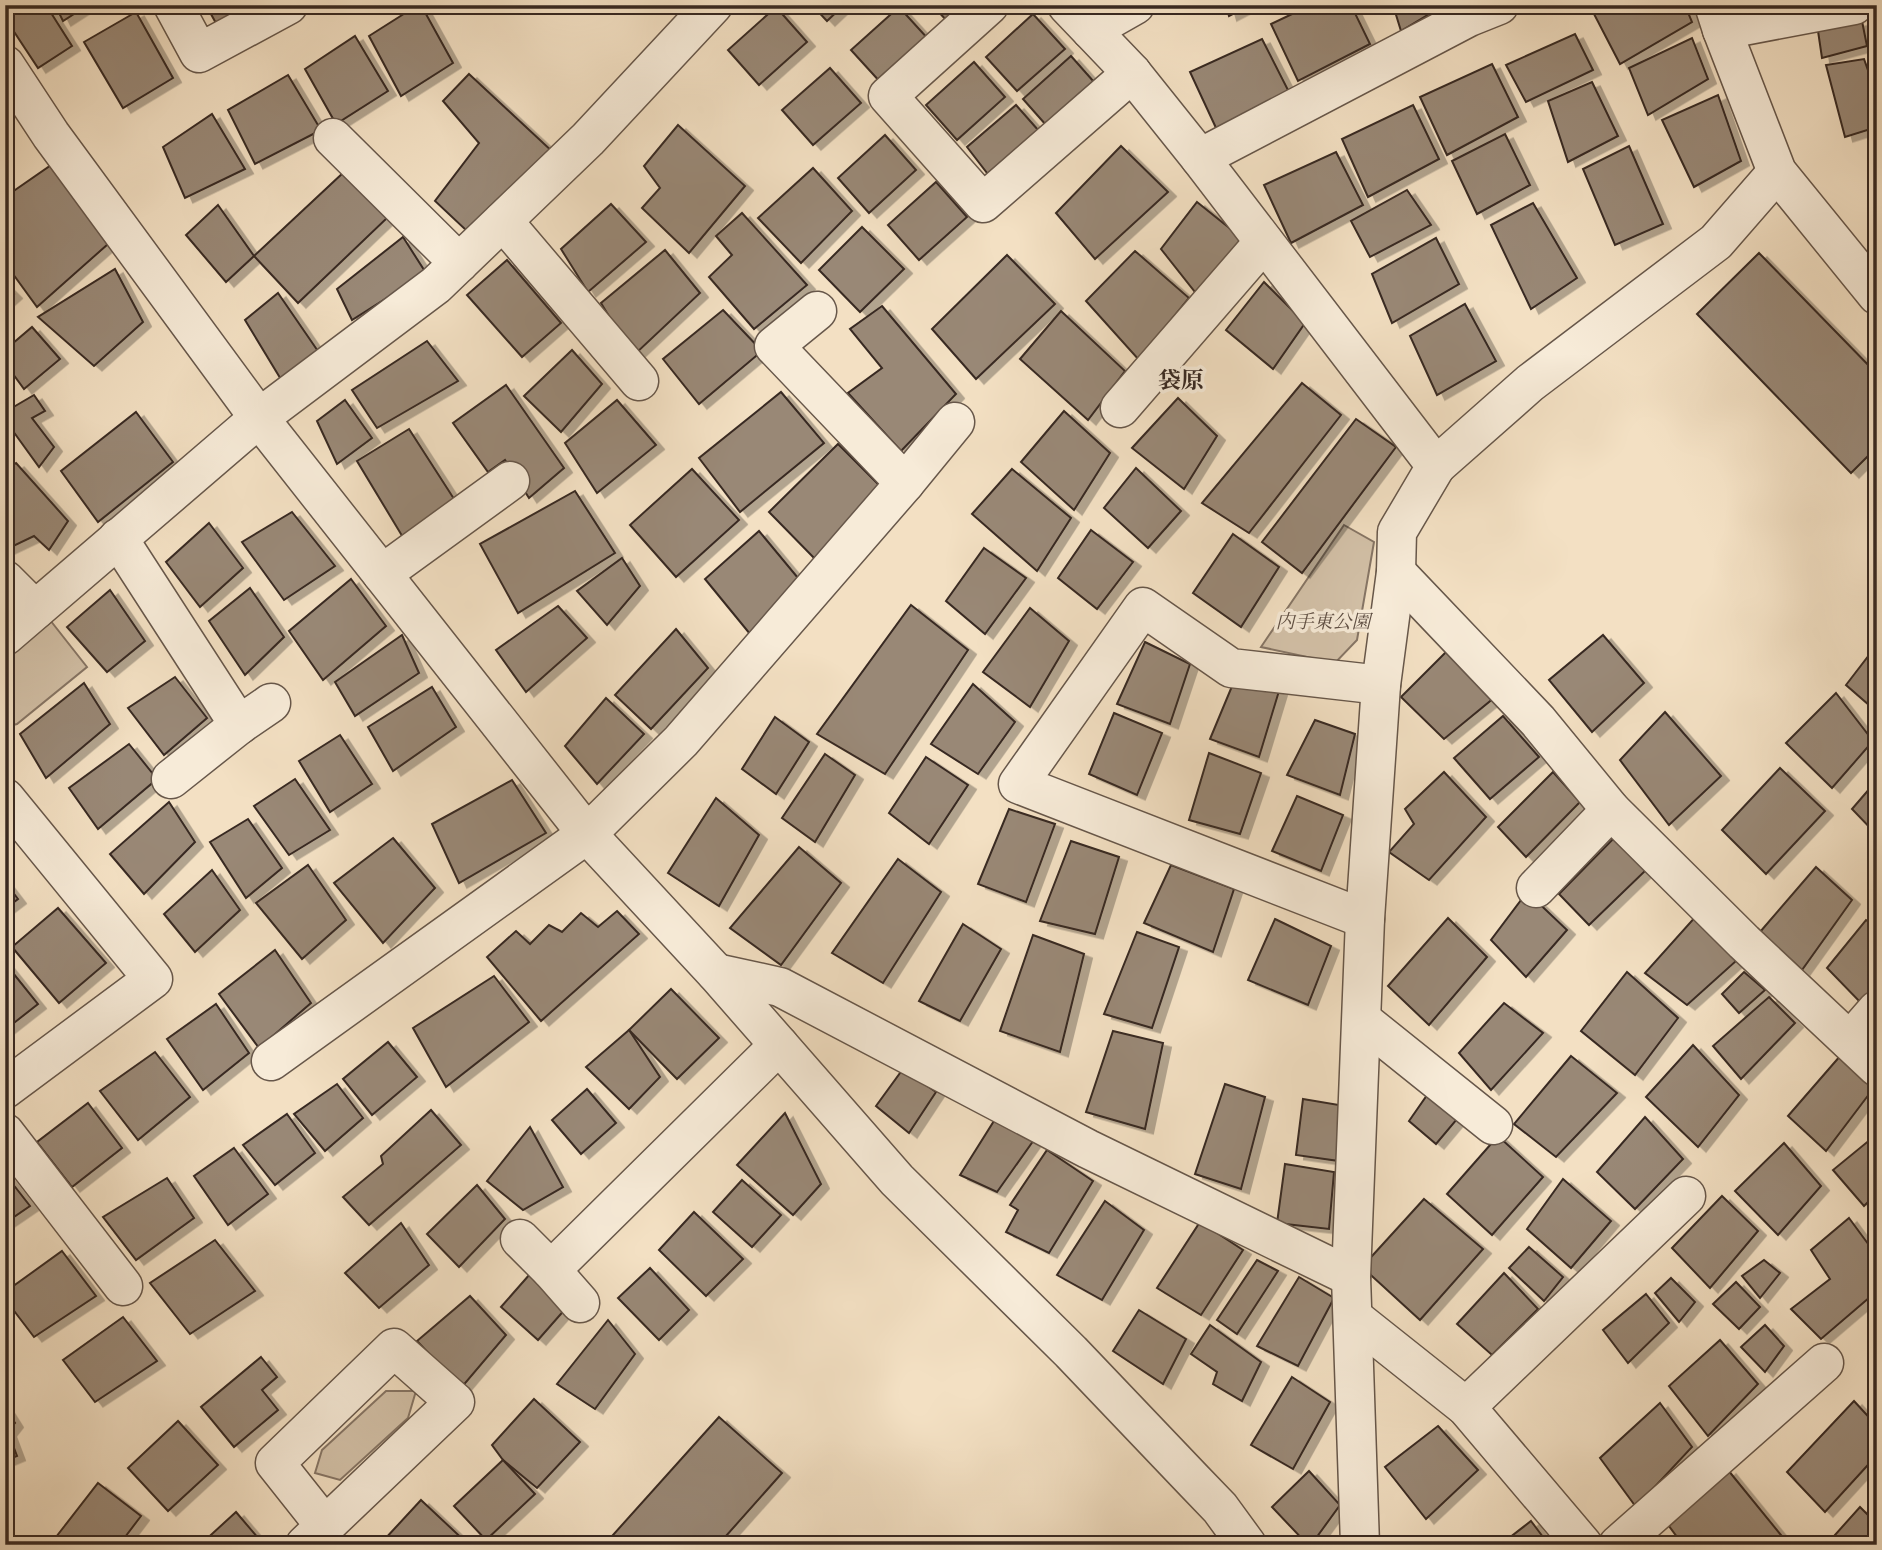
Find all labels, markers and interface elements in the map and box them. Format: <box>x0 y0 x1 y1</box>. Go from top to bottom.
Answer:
district label: 袋原 <box>1158 368 1204 393</box>
park label: 内手東公園 <box>1275 612 1373 633</box>

